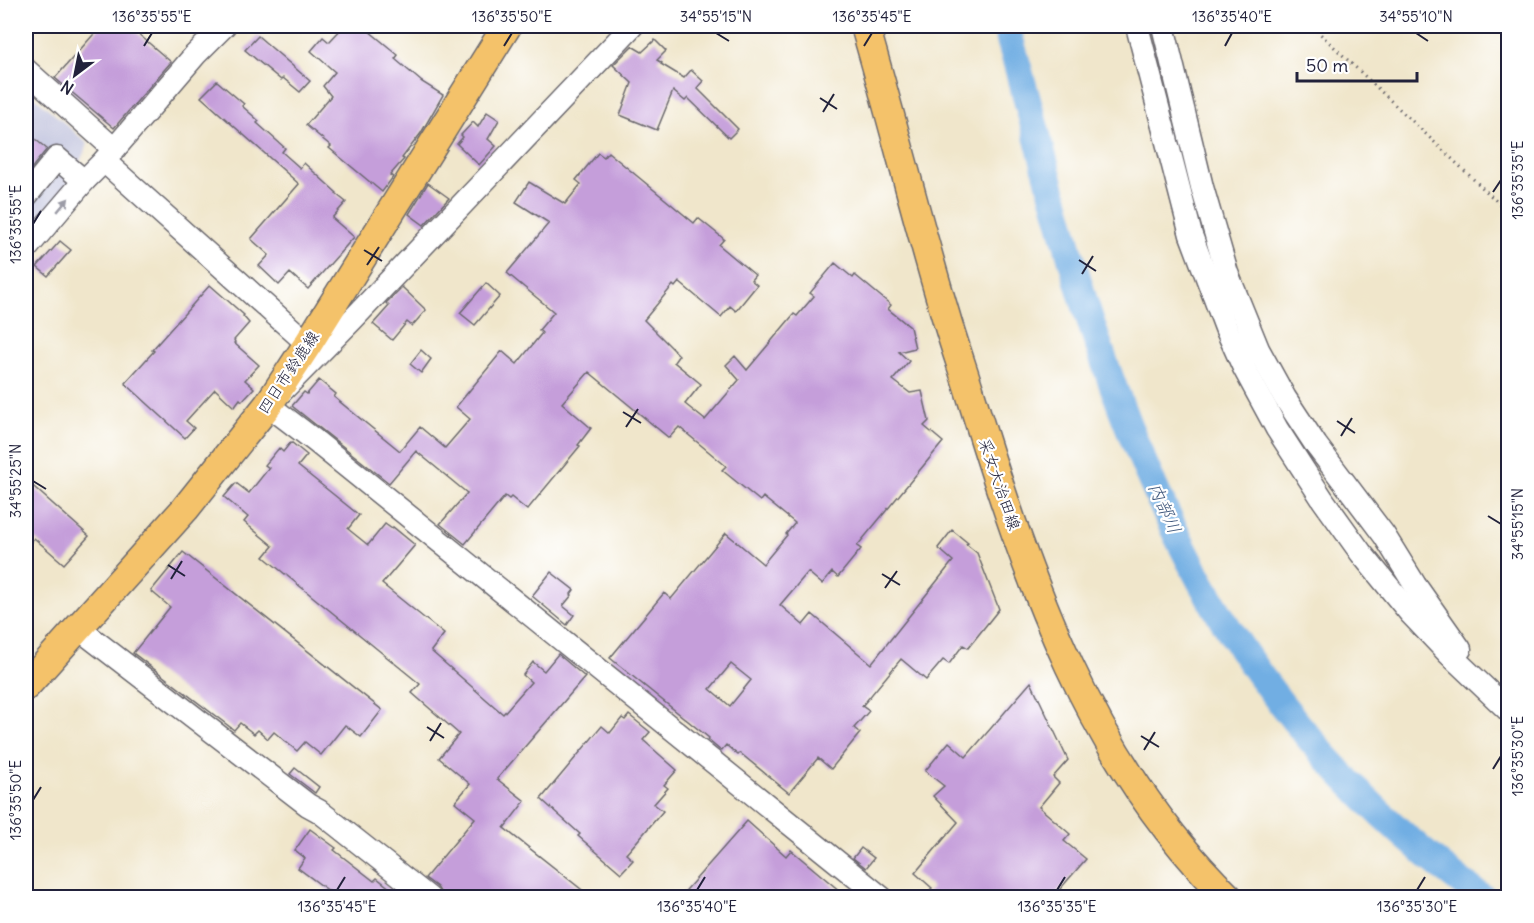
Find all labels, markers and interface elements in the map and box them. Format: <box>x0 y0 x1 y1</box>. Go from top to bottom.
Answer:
text: 136°35'55"E <box>112 7 192 26</box>
text: 136°35'50"E <box>472 7 552 26</box>
text: 34°55'15"N <box>680 7 752 26</box>
text: 136°35'45"E <box>833 7 912 26</box>
text: 136°35'40"E <box>1192 7 1272 26</box>
text: 34°55'10"N <box>1379 7 1453 26</box>
north arrow <box>45 45 105 105</box>
scale bar <box>1297 45 1417 83</box>
text: 50 m <box>1306 54 1348 77</box>
text: N <box>57 76 77 99</box>
text: 136°35'35"E <box>1508 140 1527 220</box>
text: 136°35'55"E <box>6 184 25 264</box>
one-way arrow <box>57 197 70 213</box>
street label: 四日市鈴鹿線 <box>253 327 323 417</box>
street label: 采女大治田線 <box>975 435 1025 533</box>
text: 34°55'25"N <box>6 444 25 518</box>
water label: 内部川 <box>1144 479 1186 537</box>
text: 34°55'15"N <box>1508 488 1527 560</box>
text: 136°35'30"E <box>1508 716 1527 796</box>
text: 136°35'50"E <box>6 760 25 840</box>
text: 136°35'45"E <box>298 897 377 916</box>
text: 136°35'40"E <box>657 897 737 916</box>
text: 136°35'35"E <box>1017 897 1097 916</box>
text: 136°35'30"E <box>1377 897 1457 916</box>

